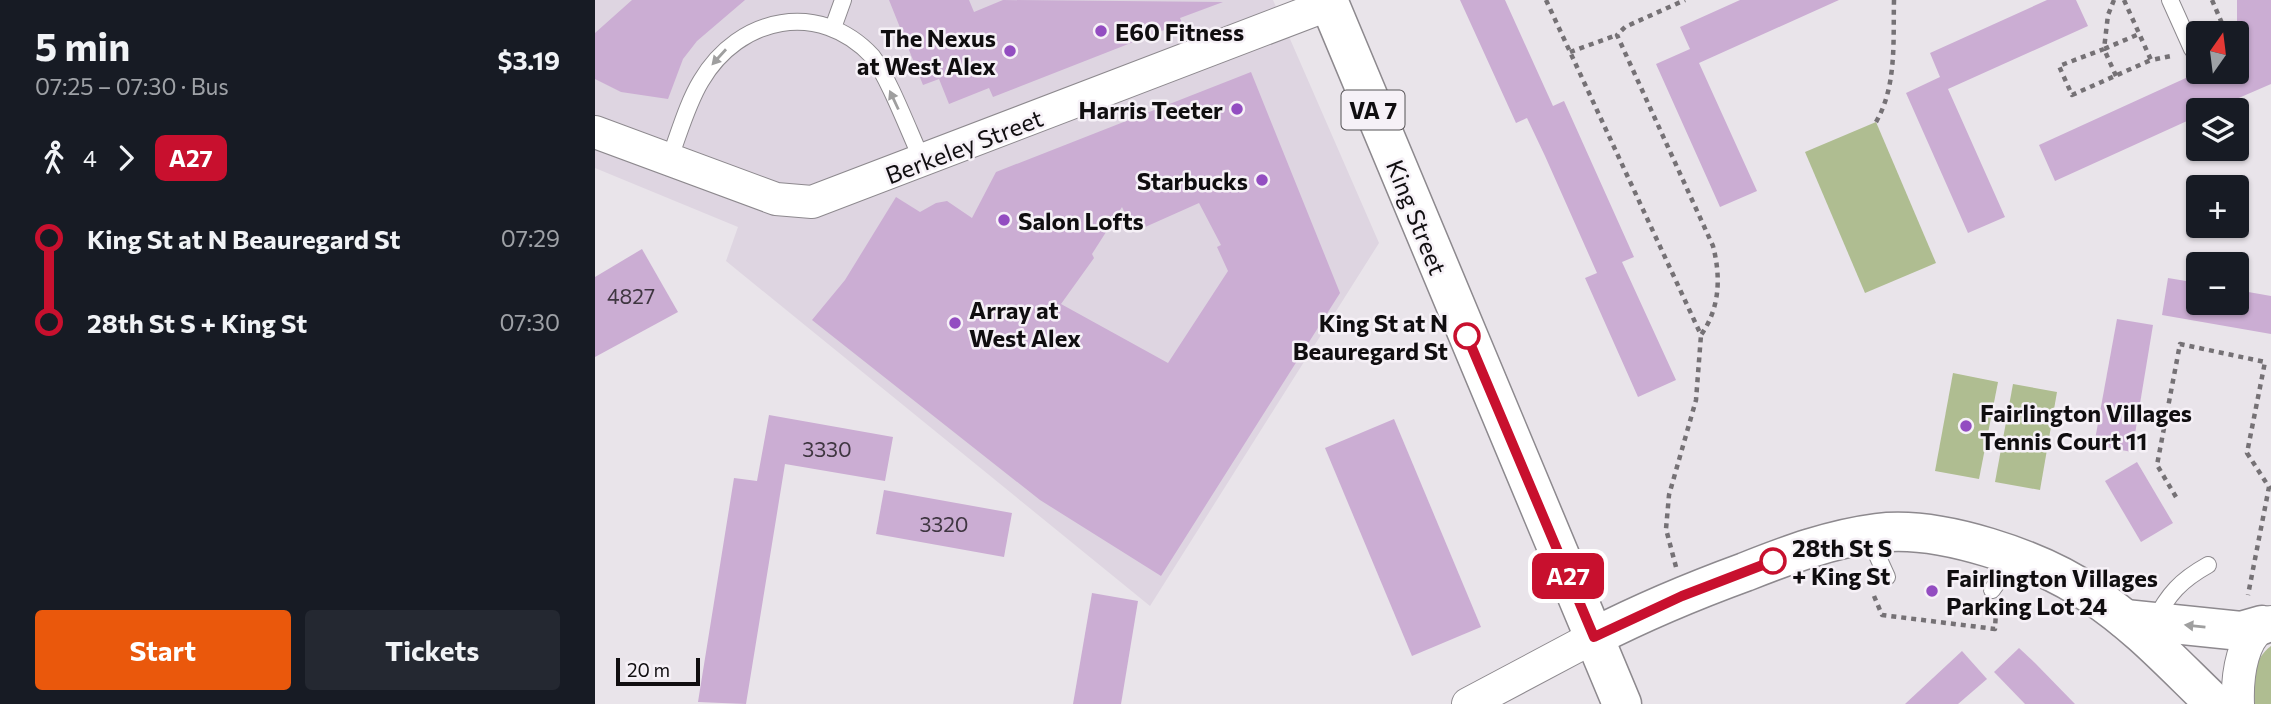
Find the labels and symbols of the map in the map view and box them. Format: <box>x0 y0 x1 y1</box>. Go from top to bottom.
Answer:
place label: E60 Fitness <box>1115 17 1244 46</box>
north arrow <box>2186 21 2249 84</box>
place label: The Nexus at West Alex <box>857 23 996 80</box>
marker: E60 Fitness <box>1093 23 1109 39</box>
marker: The Nexus at West Alex <box>1002 43 1018 59</box>
one-way arrow <box>711 48 727 66</box>
one-way arrow <box>888 90 899 110</box>
road number: VA 7 <box>1341 90 1405 130</box>
place label: Harris Teeter <box>1079 95 1223 124</box>
marker: Harris Teeter <box>1229 101 1245 117</box>
street label: Berkeley Street <box>881 103 1047 189</box>
street label: King Street <box>1381 155 1453 279</box>
place label: Starbucks <box>1137 166 1248 195</box>
marker: Starbucks <box>1254 172 1270 188</box>
place label: Salon Lofts <box>1018 206 1144 235</box>
marker: Salon Lofts <box>996 212 1012 228</box>
house number: 4827 <box>607 283 655 308</box>
place label: Array at West Alex <box>969 295 1081 352</box>
place label: King St at N Beauregard St <box>1293 308 1448 365</box>
marker: Array at West Alex <box>947 315 963 331</box>
marker: King St at N Beauregard St <box>1454 323 1480 349</box>
place label: Fairlington Villages Tennis Court 11 <box>1980 398 2192 455</box>
marker: Fairlington Villages Tennis Court 11 <box>1958 418 1974 434</box>
house number: 3330 <box>802 436 852 461</box>
house number: 3320 <box>919 511 969 536</box>
place label: 28th St S + King St <box>1792 533 1892 590</box>
marker: 28th St S + King St <box>1760 548 1786 574</box>
line badge: A27 <box>1528 553 1608 599</box>
place label: Fairlington Villages Parking Lot 24 <box>1946 563 2158 620</box>
marker: Fairlington Villages Parking Lot 24 <box>1924 583 1940 599</box>
one-way arrow <box>2184 621 2206 632</box>
scale bar <box>616 655 700 687</box>

